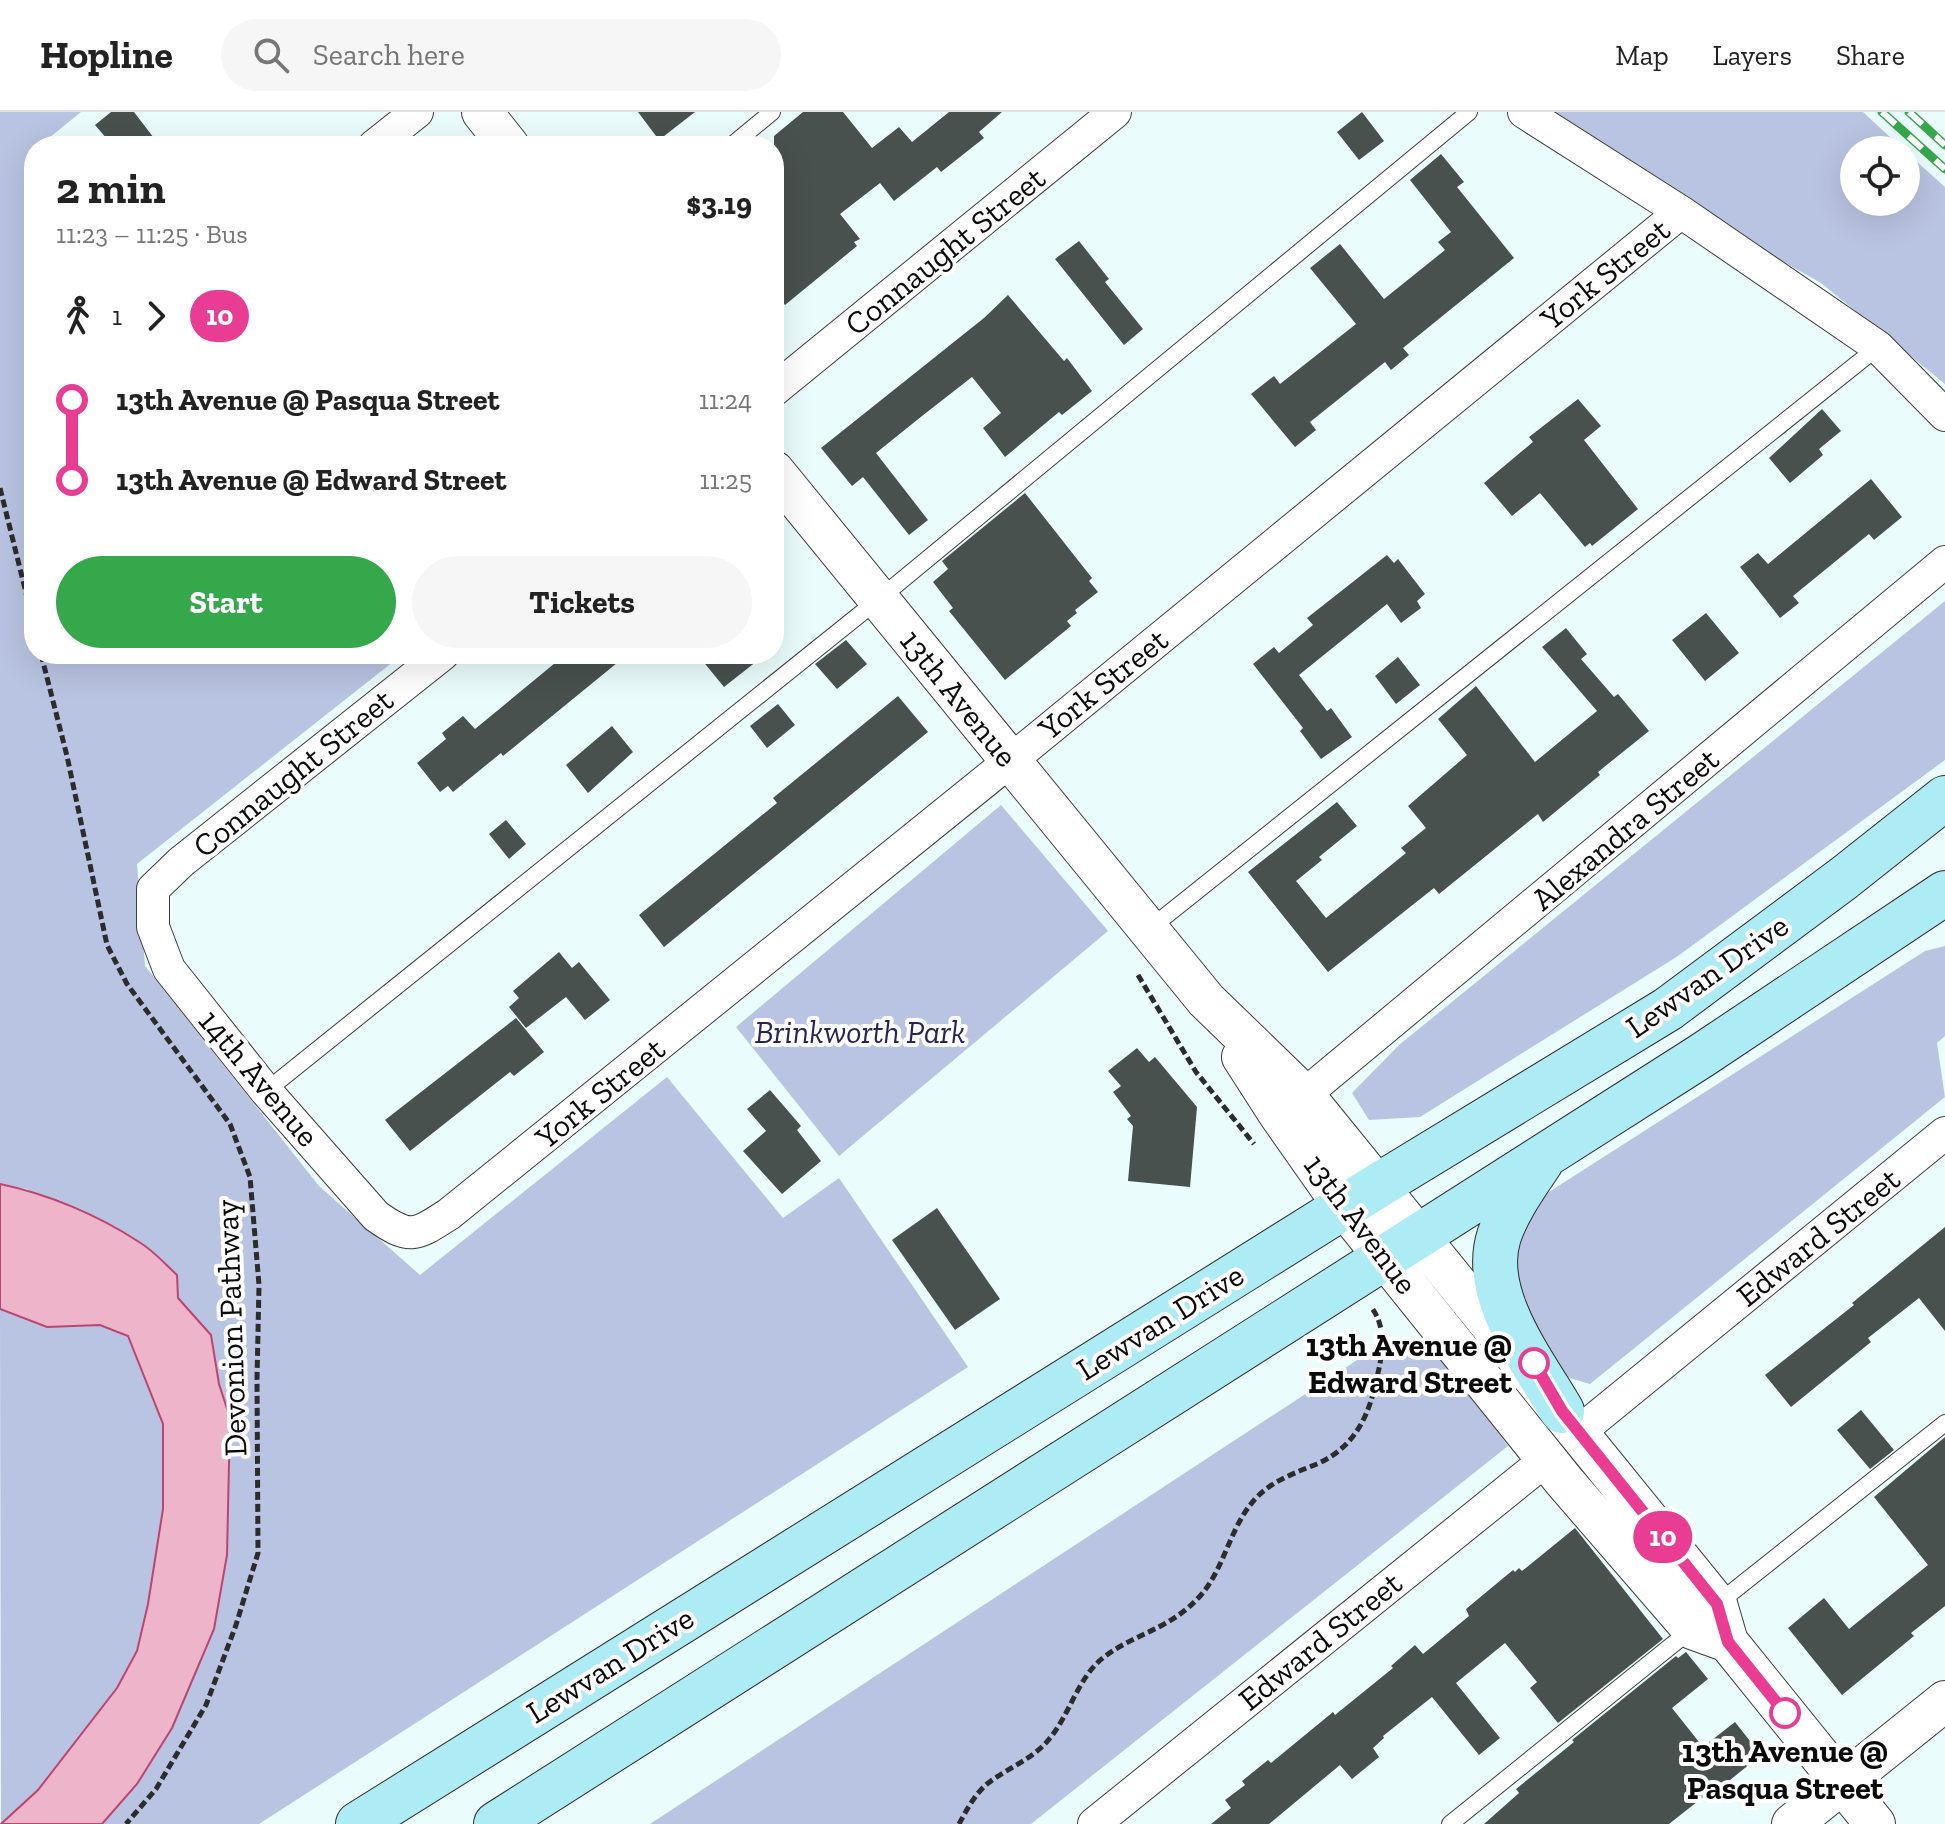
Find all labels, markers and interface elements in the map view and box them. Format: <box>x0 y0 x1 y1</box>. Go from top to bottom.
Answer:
search box <box>221 19 781 91</box>
text: Hopline <box>40 32 173 78</box>
icon: search <box>249 33 293 77</box>
text: Search here <box>313 37 465 73</box>
text: Map <box>1615 39 1669 72</box>
text: Layers <box>1713 39 1792 72</box>
text: Share <box>1836 39 1905 72</box>
map controls <box>1840 136 1920 216</box>
button: locate <box>1840 136 1920 216</box>
street label: Connaught Street <box>837 159 1053 343</box>
text: 2 min <box>56 161 166 214</box>
text: $3.19 <box>686 186 752 222</box>
street label: York Street <box>1532 210 1677 338</box>
text: 11:23 – 11:25 · Bus <box>56 218 248 250</box>
icon: walk <box>56 294 100 338</box>
icon: forward <box>134 294 178 338</box>
text: 10 <box>206 299 233 332</box>
text: 1 <box>112 300 122 332</box>
text: 13th Avenue @ Pasqua Street <box>116 382 499 418</box>
text: 11:24 <box>699 384 752 416</box>
text: 13th Avenue @ Edward Street <box>116 462 506 498</box>
text: 11:25 <box>699 464 752 496</box>
button: Start <box>56 556 396 648</box>
button: Tickets <box>412 556 752 648</box>
street label: York Street <box>1030 620 1175 748</box>
street label: 13th Avenue <box>892 622 1026 774</box>
street label: Connaught Street <box>185 681 401 865</box>
street label: Alexandra Street <box>1524 740 1726 918</box>
street label: Lewvan Drive <box>1619 906 1795 1046</box>
street label: 14th Avenue <box>191 1002 327 1154</box>
park label: Brinkworth Park <box>755 1013 965 1051</box>
street label: York Street <box>527 1029 672 1157</box>
street label: 13th Avenue <box>1296 1147 1426 1301</box>
street label: Edward Street <box>1729 1160 1907 1314</box>
street label: Devonion Pathway <box>208 1198 254 1457</box>
street label: Lewvan Drive <box>1070 1256 1250 1388</box>
place label: 13th Avenue @ Edward Street <box>1306 1326 1512 1401</box>
marker: 13th Avenue @ Edward Street <box>1519 1348 1549 1378</box>
line badge: 10 <box>1627 1511 1699 1563</box>
text: 10 <box>1649 1520 1677 1553</box>
street label: Edward Street <box>1231 1564 1409 1718</box>
street label: Lewvan Drive <box>520 1599 700 1731</box>
marker: 13th Avenue @ Pasqua Street <box>1770 1698 1800 1728</box>
place label: 13th Avenue @ Pasqua Street <box>1682 1732 1888 1807</box>

